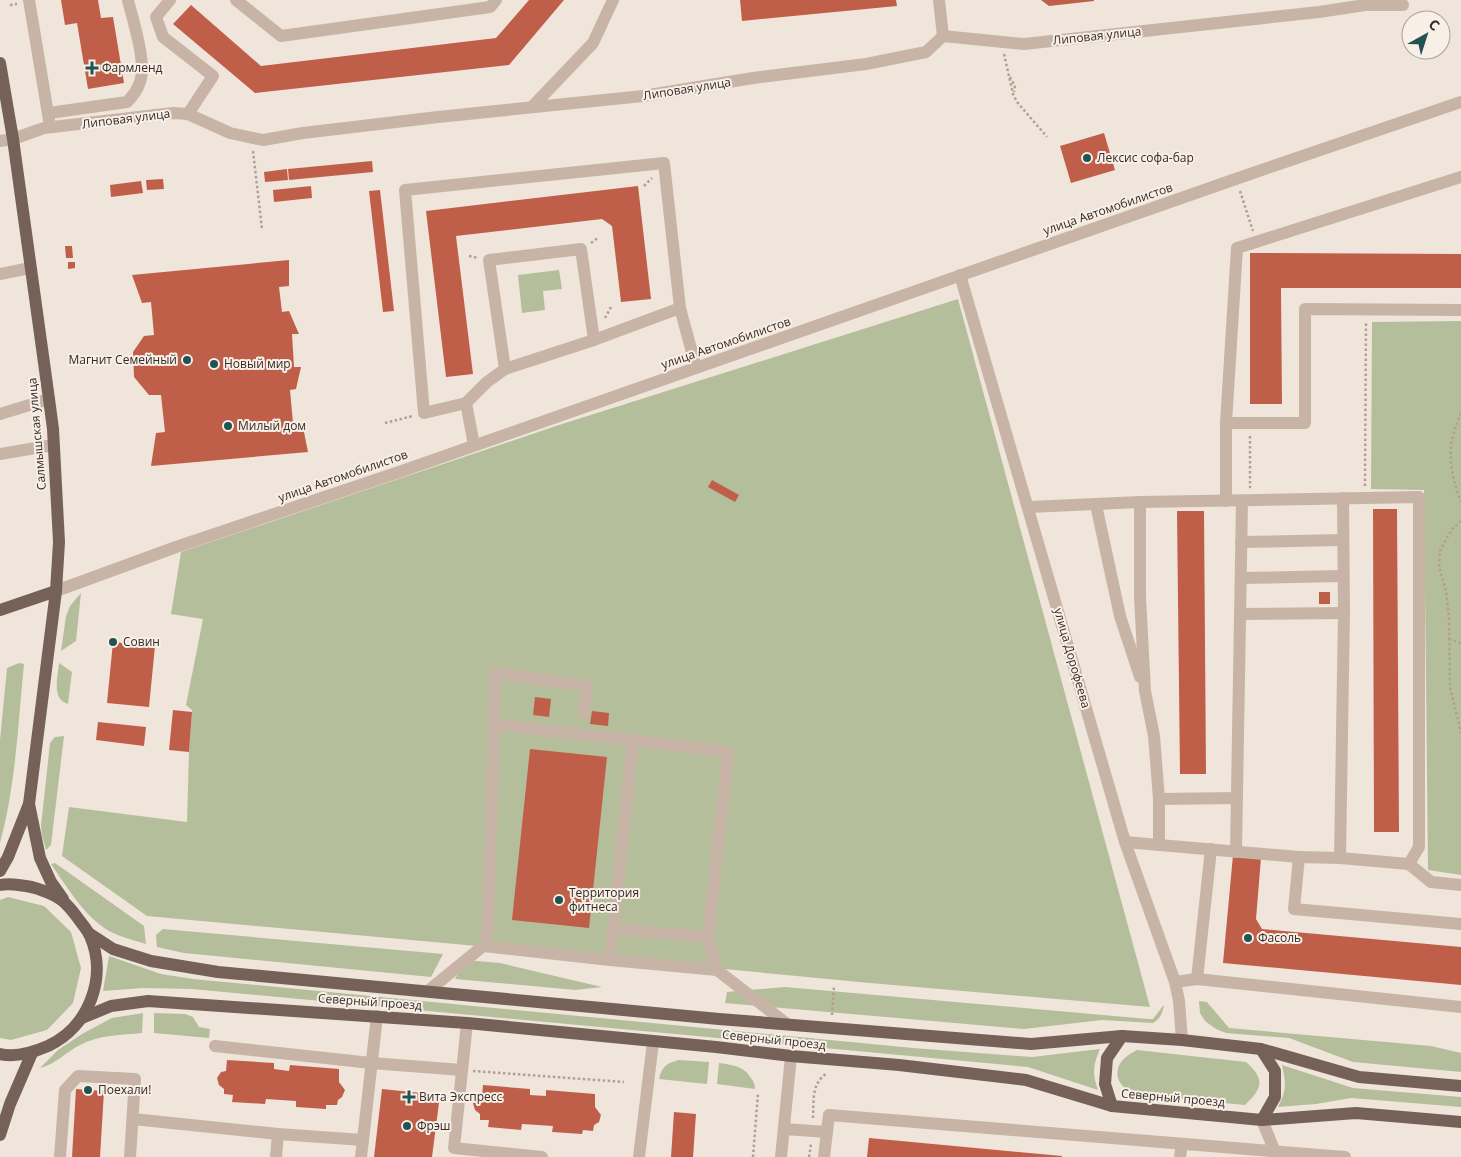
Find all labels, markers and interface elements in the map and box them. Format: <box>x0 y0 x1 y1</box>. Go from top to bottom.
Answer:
north arrow <box>1401 10 1451 60</box>
text: С <box>1425 14 1444 35</box>
street label: Липовая улица <box>1052 22 1142 49</box>
place label: Фармленд <box>102 59 163 76</box>
marker: Фармленд <box>86 62 98 74</box>
street label: Липовая улица <box>642 73 732 104</box>
street label: Липовая улица <box>81 105 171 132</box>
place label: Лексис софа-бар <box>1097 149 1194 166</box>
marker: Лексис софа-бар <box>1081 152 1093 164</box>
street label: улица Автомобилистов <box>1041 178 1175 239</box>
street label: улица Автомобилистов <box>659 312 793 373</box>
place label: Магнит Семейный <box>68 351 177 368</box>
marker: Магнит Семейный <box>181 354 193 366</box>
place label: Новый мир <box>224 355 291 372</box>
marker: Новый мир <box>208 358 220 370</box>
street label: Салмышская улица <box>23 377 50 491</box>
place label: Милый дом <box>238 417 306 434</box>
marker: Милый дом <box>222 420 234 432</box>
street label: улица Автомобилистов <box>276 445 410 506</box>
street label: улица Дорофеева <box>1050 606 1095 710</box>
place label: Совин <box>123 633 160 650</box>
marker: Совин <box>107 636 119 648</box>
place label: Территория фитнеса <box>569 884 639 915</box>
marker: Территория фитнеса <box>553 894 565 906</box>
place label: Фасоль <box>1258 929 1301 946</box>
marker: Фасоль <box>1242 932 1254 944</box>
street label: Северный проезд <box>317 989 423 1014</box>
street label: Северный проезд <box>721 1026 827 1053</box>
place label: Поехали! <box>98 1081 151 1098</box>
marker: Поехали! <box>82 1084 94 1096</box>
street label: Северный проезд <box>1120 1084 1226 1111</box>
place label: Вита Экспресс <box>419 1088 503 1105</box>
marker: Вита Экспресс <box>403 1091 415 1103</box>
place label: Фрэш <box>417 1117 451 1134</box>
marker: Фрэш <box>401 1120 413 1132</box>

